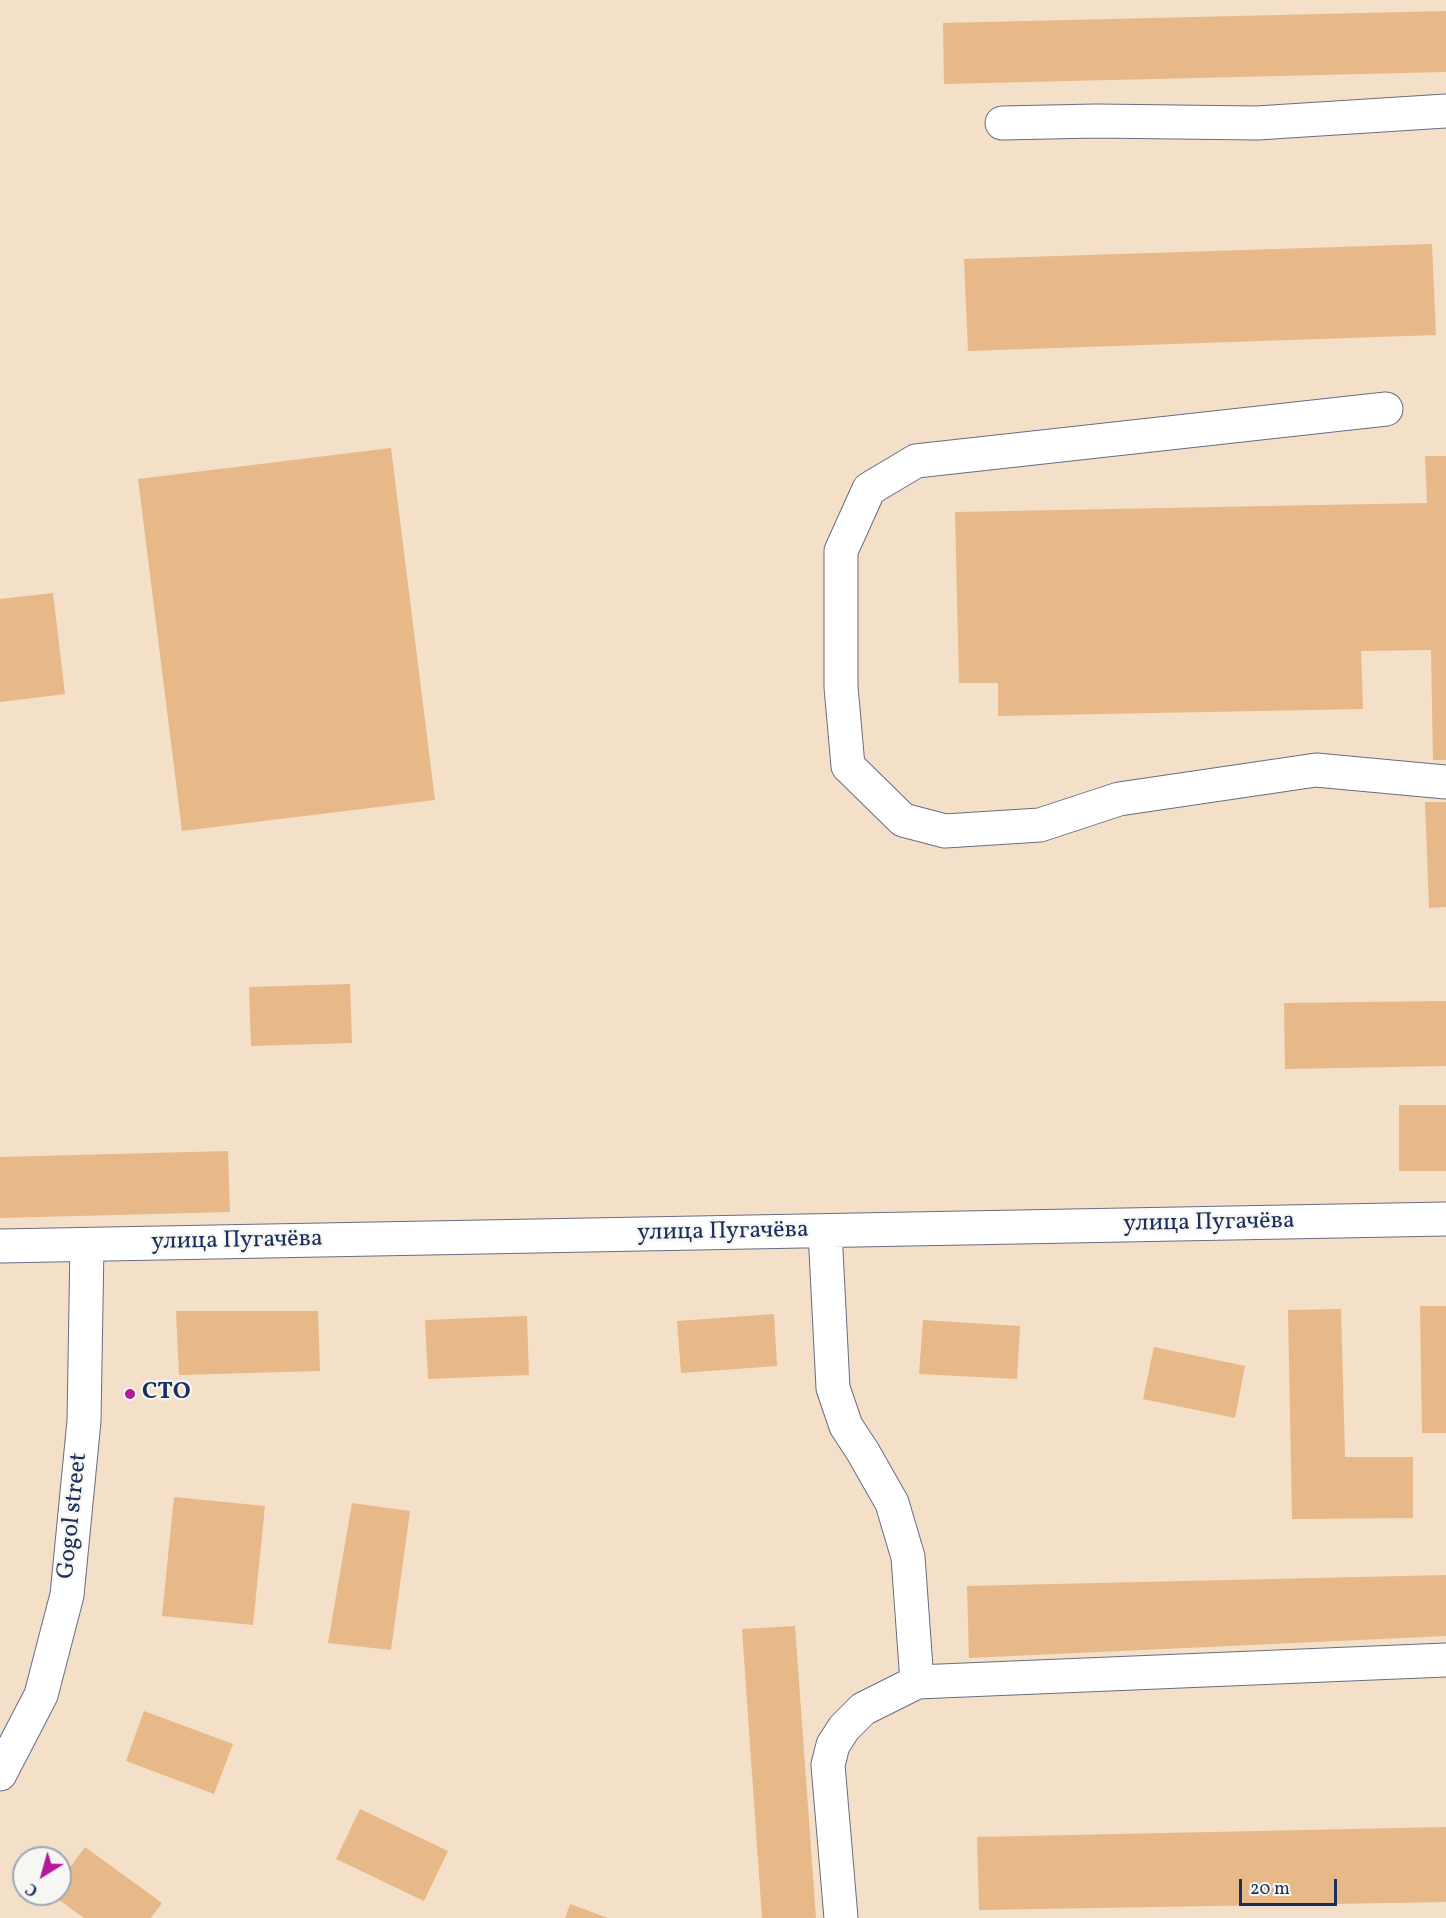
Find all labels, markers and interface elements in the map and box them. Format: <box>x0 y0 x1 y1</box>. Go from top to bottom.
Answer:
street label: улица Пугачёва <box>1123 1208 1295 1240</box>
street label: улица Пугачёва <box>637 1217 809 1249</box>
street label: улица Пугачёва <box>151 1226 323 1258</box>
place label: СТО <box>142 1380 191 1408</box>
marker: СТО <box>123 1387 137 1401</box>
street label: Gogol street <box>53 1451 95 1581</box>
north arrow <box>12 1846 72 1906</box>
scale bar <box>1242 1867 1340 1905</box>
text: С <box>22 1877 43 1901</box>
text: 20 m <box>1250 1877 1290 1902</box>

